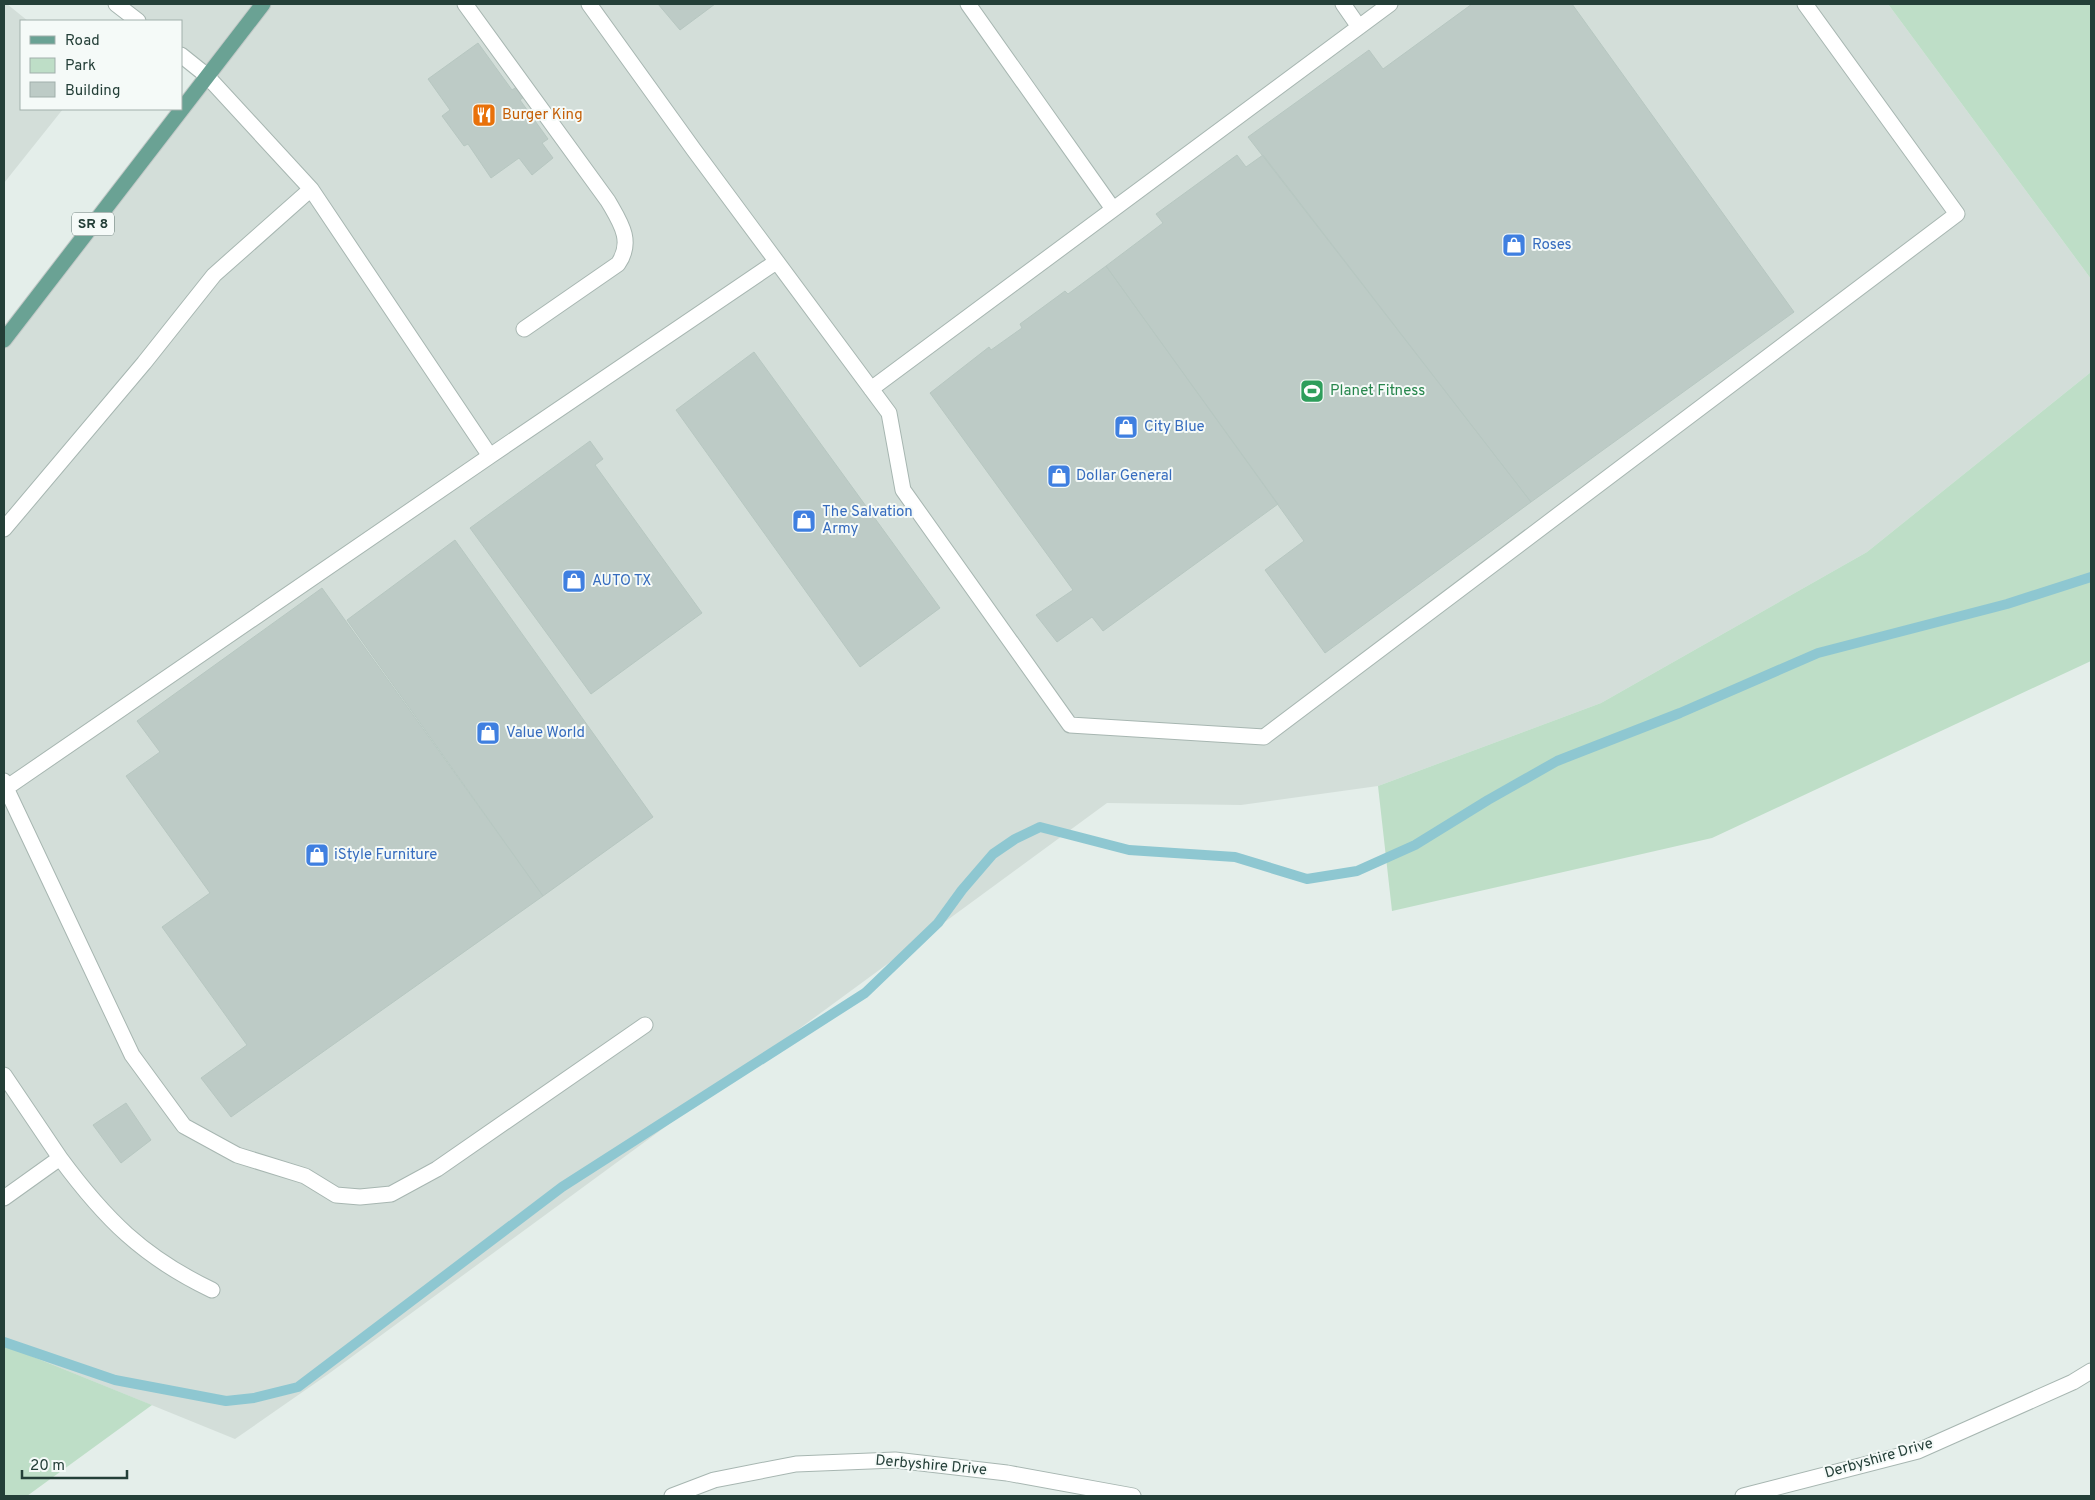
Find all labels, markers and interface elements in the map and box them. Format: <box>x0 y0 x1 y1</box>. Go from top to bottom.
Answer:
legend <box>20 20 182 110</box>
text: Road <box>65 32 100 51</box>
text: Park <box>65 57 96 76</box>
text: Building <box>65 82 120 101</box>
restaurant icon: Burger King <box>471 102 497 128</box>
place label: Burger King <box>502 106 583 125</box>
road number: SR 8 <box>72 212 114 235</box>
shop icon: Roses <box>1501 232 1527 258</box>
place label: Roses <box>1532 236 1572 255</box>
sports icon: Planet Fitness <box>1299 378 1325 404</box>
place label: Planet Fitness <box>1330 382 1425 401</box>
shop icon: City Blue <box>1113 414 1139 440</box>
place label: City Blue <box>1144 418 1205 437</box>
shop icon: Dollar General <box>1046 463 1072 489</box>
place label: Dollar General <box>1076 467 1173 486</box>
place label: The Salvation Army <box>822 503 913 539</box>
shop icon: The Salvation Army <box>791 508 817 534</box>
shop icon: AUTO TX <box>561 568 587 594</box>
place label: AUTO TX <box>592 572 651 591</box>
shop icon: Value World <box>475 720 501 746</box>
place label: Value World <box>506 724 585 743</box>
shop icon: iStyle Furniture <box>304 842 330 868</box>
place label: iStyle Furniture <box>334 846 437 865</box>
street label: Derbyshire Drive <box>1823 1434 1935 1484</box>
scale bar <box>22 1448 128 1480</box>
street label: Derbyshire Drive <box>874 1452 988 1480</box>
text: 20 m <box>30 1457 65 1476</box>

